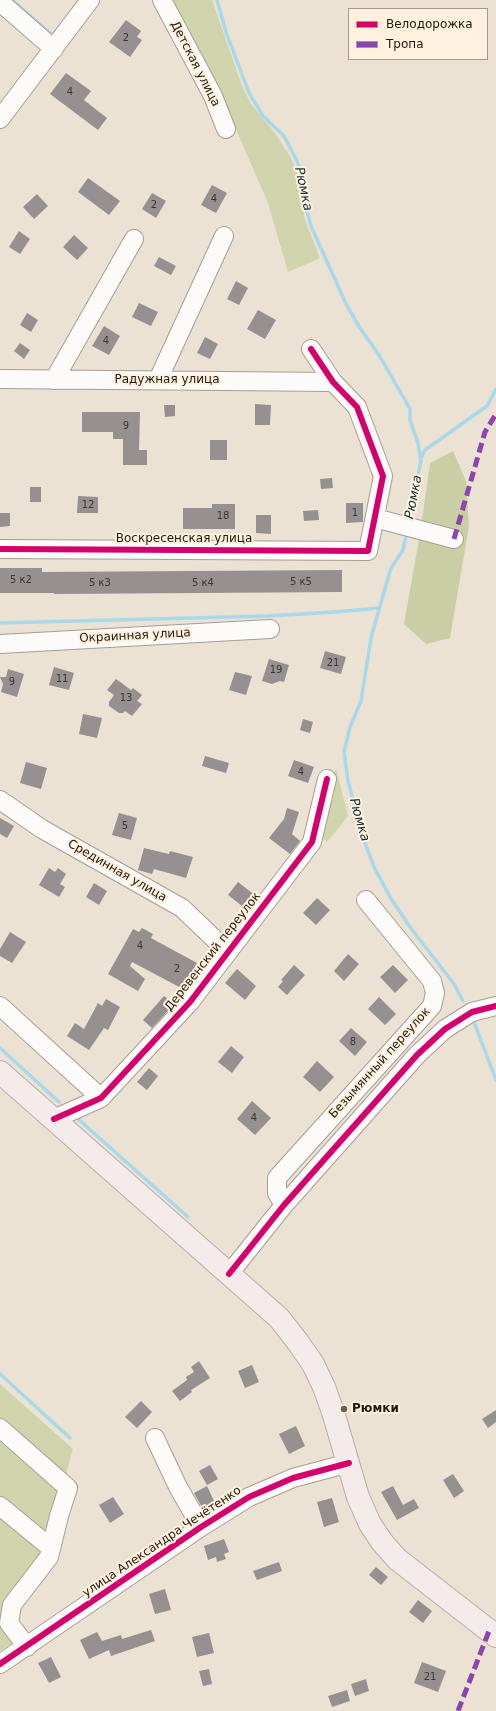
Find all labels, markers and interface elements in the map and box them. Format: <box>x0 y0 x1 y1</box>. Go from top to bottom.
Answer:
legend <box>348 8 488 60</box>
text: Велодорожка <box>386 17 473 31</box>
street label: Детская улица <box>167 19 223 109</box>
house number: 2 <box>123 32 129 44</box>
text: Тропа <box>386 37 424 51</box>
house number: 4 <box>67 86 73 98</box>
water label: Рюмка <box>291 166 315 212</box>
house number: 4 <box>211 193 217 205</box>
house number: 2 <box>151 199 157 211</box>
house number: 4 <box>103 335 109 347</box>
street label: Радужная улица <box>114 373 220 387</box>
house number: 9 <box>123 420 129 432</box>
water label: Рюмка <box>402 474 426 520</box>
house number: 12 <box>82 499 94 511</box>
house number: 1 <box>352 507 358 519</box>
house number: 18 <box>217 510 229 522</box>
street label: Воскресенская улица <box>116 532 252 546</box>
house number: 5 к2 <box>10 574 32 586</box>
house number: 5 к5 <box>290 576 312 588</box>
house number: 5 к3 <box>89 577 111 589</box>
house number: 5 к4 <box>192 577 214 589</box>
street label: Окраинная улица <box>79 626 191 646</box>
house number: 21 <box>327 657 339 669</box>
house number: 19 <box>270 664 282 676</box>
house number: 11 <box>56 673 68 685</box>
house number: 9 <box>9 676 15 688</box>
house number: 13 <box>120 692 132 704</box>
house number: 4 <box>298 766 304 778</box>
water label: Рюмка <box>345 797 373 843</box>
house number: 5 <box>122 820 128 832</box>
street label: Срединная улица <box>65 837 169 905</box>
street label: Деревенский переулок <box>162 890 264 1014</box>
house number: 4 <box>137 940 143 952</box>
house number: 2 <box>174 963 180 975</box>
street label: Безымянный переулок <box>326 1005 434 1121</box>
house number: 8 <box>350 1036 356 1048</box>
house number: 4 <box>251 1112 257 1124</box>
place label: Рюмки <box>352 1402 399 1416</box>
marker: Рюмки <box>339 1404 349 1414</box>
street label: улица Александра Чечётенко <box>80 1483 244 1601</box>
house number: 21 <box>424 1671 436 1683</box>

